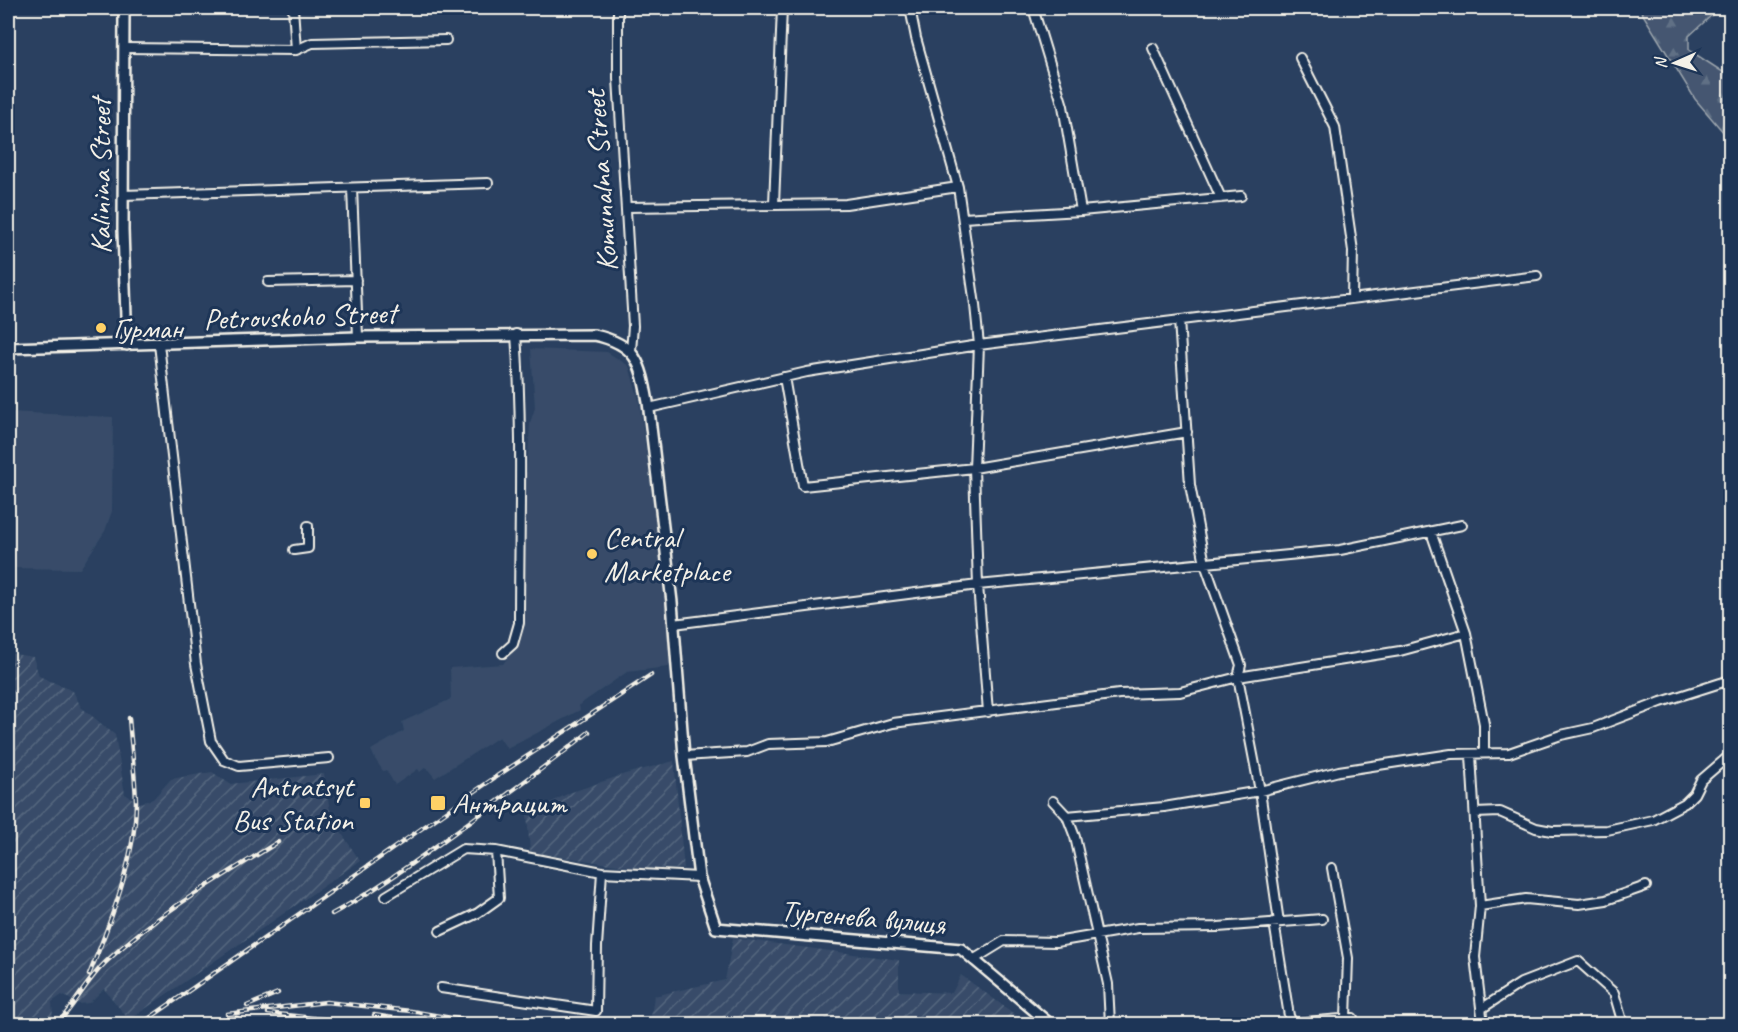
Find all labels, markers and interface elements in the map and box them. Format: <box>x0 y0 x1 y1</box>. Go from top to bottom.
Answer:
north arrow <box>1645 33 1705 93</box>
text: N <box>1651 55 1671 69</box>
street label: Komunalna Street <box>576 86 626 273</box>
street label: Kalinina Street <box>81 94 119 254</box>
street label: Petrovskoho Street <box>203 294 401 338</box>
place label: Гурман <box>113 309 185 347</box>
marker: Гурман <box>94 321 108 335</box>
place label: Central Marketplace <box>604 518 732 590</box>
marker: Central Marketplace <box>585 547 599 561</box>
place label: Antratsyt Bus Station <box>233 767 356 839</box>
place label: Антрацит <box>452 784 568 822</box>
marker: Антрацит <box>429 794 447 812</box>
marker: Antratsyt Bus Station <box>358 796 372 810</box>
street label: Тургенева вулиця <box>779 891 948 943</box>

